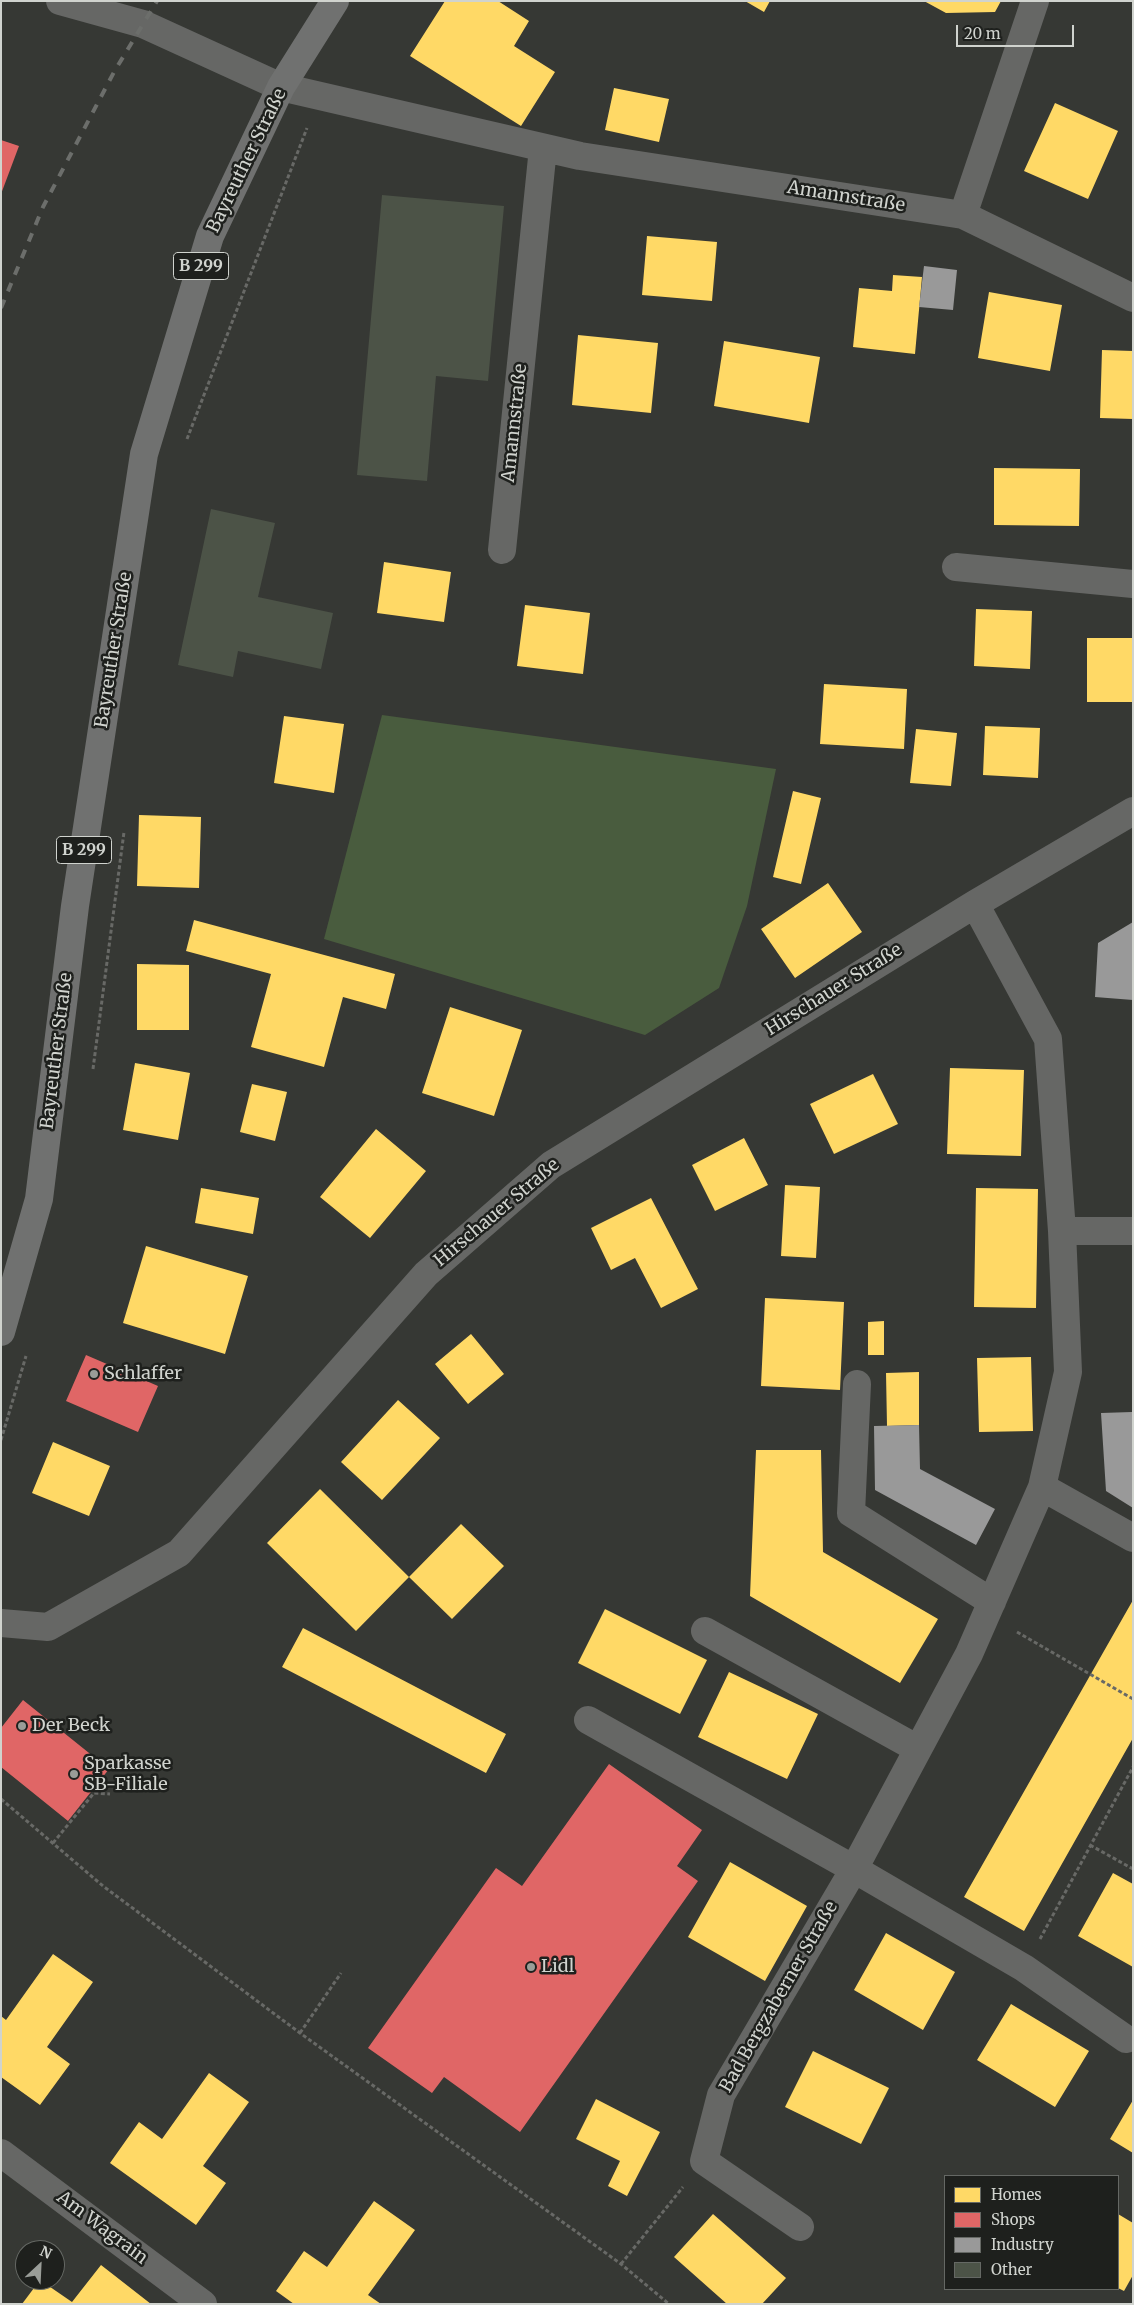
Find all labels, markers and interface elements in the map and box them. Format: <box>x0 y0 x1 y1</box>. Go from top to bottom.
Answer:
scale bar <box>959 15 1076 47</box>
text: 20 m <box>964 24 1001 43</box>
street label: Bayreuther Straße <box>203 85 291 237</box>
street label: Amannstraße <box>786 177 906 217</box>
road number: B 299 <box>174 252 228 280</box>
street label: Amannstraße <box>498 363 532 483</box>
street label: Bayreuther Straße <box>91 570 137 730</box>
road number: B 299 <box>56 836 112 864</box>
street label: Hirschauer Straße <box>762 939 906 1041</box>
street label: Bayreuther Straße <box>37 971 77 1131</box>
street label: Hirschauer Straße <box>430 1154 564 1272</box>
place label: Schlaffer <box>104 1363 182 1385</box>
marker: Schlaffer <box>88 1368 100 1380</box>
place label: Der Beck <box>32 1715 110 1737</box>
marker: Der Beck <box>16 1720 28 1732</box>
place label: Sparkasse SB-Filiale <box>84 1753 171 1796</box>
marker: Sparkasse SB-Filiale <box>68 1768 80 1780</box>
street label: Bad Bergzaberner Straße <box>715 1898 843 2096</box>
place label: Lidl <box>541 1956 574 1978</box>
marker: Lidl <box>525 1961 537 1973</box>
legend <box>944 2175 1119 2290</box>
text: Homes <box>991 2185 1042 2204</box>
street label: Am Wagrain <box>52 2187 152 2269</box>
text: Shops <box>991 2210 1035 2229</box>
text: Industry <box>991 2235 1054 2254</box>
north arrow <box>15 2240 65 2290</box>
text: N <box>37 2242 55 2263</box>
text: Other <box>991 2260 1032 2279</box>

